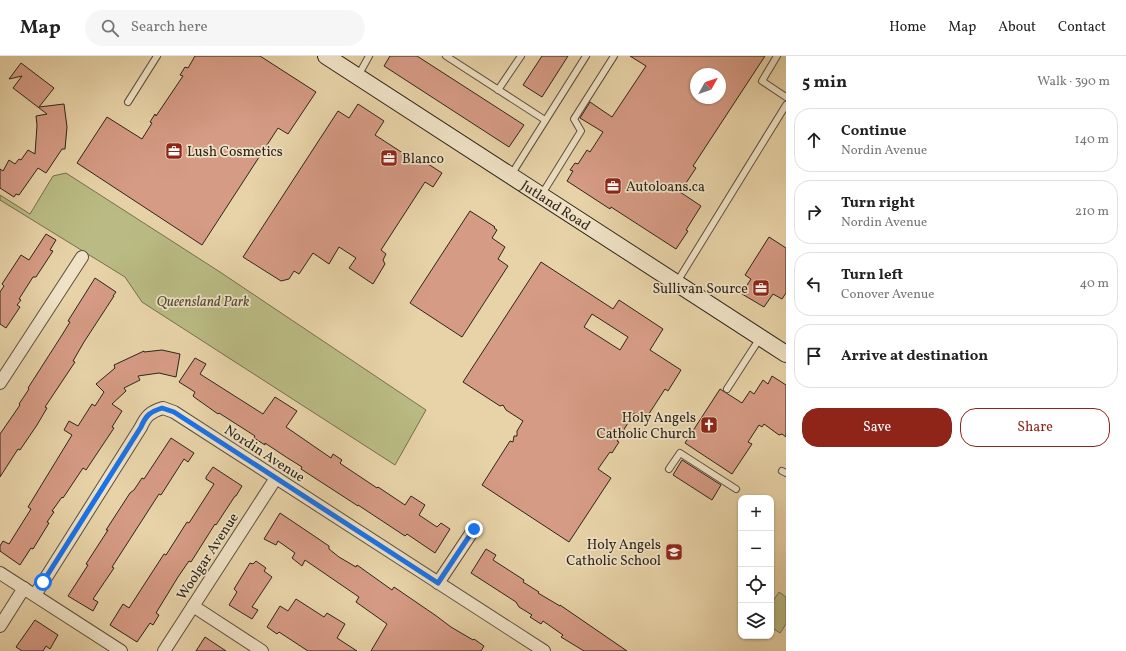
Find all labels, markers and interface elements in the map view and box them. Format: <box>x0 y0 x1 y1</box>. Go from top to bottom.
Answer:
search box <box>85 10 365 46</box>
text: Map <box>20 15 61 41</box>
icon: search <box>99 17 121 39</box>
text: Search here <box>131 17 208 38</box>
text: Home <box>889 18 926 37</box>
text: Map <box>948 18 976 37</box>
text: About <box>998 18 1036 37</box>
text: Contact <box>1058 18 1106 37</box>
north arrow <box>690 68 726 104</box>
text: 5 min <box>802 71 847 94</box>
text: Walk · 390 m <box>1037 73 1110 91</box>
text: Continue <box>841 121 906 142</box>
icon: ahead <box>803 129 825 151</box>
text: 140 m <box>1075 131 1109 149</box>
office icon: Lush Cosmetics <box>164 141 184 161</box>
text: Nordin Avenue <box>841 142 927 160</box>
place label: Lush Cosmetics <box>187 143 283 162</box>
office icon: Blanco <box>379 148 399 168</box>
place label: Blanco <box>402 150 444 169</box>
office icon: Autoloans.ca <box>603 176 623 196</box>
street label: Jutland Road <box>517 177 594 236</box>
place label: Autoloans.ca <box>626 178 705 197</box>
text: Turn right <box>841 193 915 214</box>
icon: right <box>803 201 825 223</box>
text: 210 m <box>1075 203 1109 221</box>
text: Nordin Avenue <box>841 214 927 232</box>
text: Turn left <box>841 265 903 286</box>
icon: left <box>803 273 825 295</box>
text: 40 m <box>1080 275 1109 293</box>
office icon: Sullivan Source <box>751 278 771 298</box>
place label: Sullivan Source <box>652 280 748 299</box>
text: Conover Avenue <box>841 286 934 304</box>
park label: Queensland Park <box>156 293 250 312</box>
icon: arrive <box>803 345 825 367</box>
text: Arrive at destination <box>841 346 988 367</box>
button: Save <box>802 408 952 447</box>
button: Share <box>960 408 1110 447</box>
place label: Holy Angels Catholic Church <box>597 409 696 444</box>
church icon: Holy Angels Catholic Church <box>699 415 719 435</box>
street label: Nordin Avenue <box>220 421 309 488</box>
map controls <box>738 495 774 639</box>
button: + <box>738 495 774 531</box>
street label: Woolgar Avenue <box>173 509 244 604</box>
route end <box>465 520 483 538</box>
button: − <box>738 531 774 567</box>
place label: Holy Angels Catholic School <box>566 536 661 571</box>
school or university icon: Holy Angels Catholic School <box>664 542 684 562</box>
button: locate <box>738 567 774 603</box>
route start <box>34 573 52 591</box>
button: layers <box>738 603 774 639</box>

